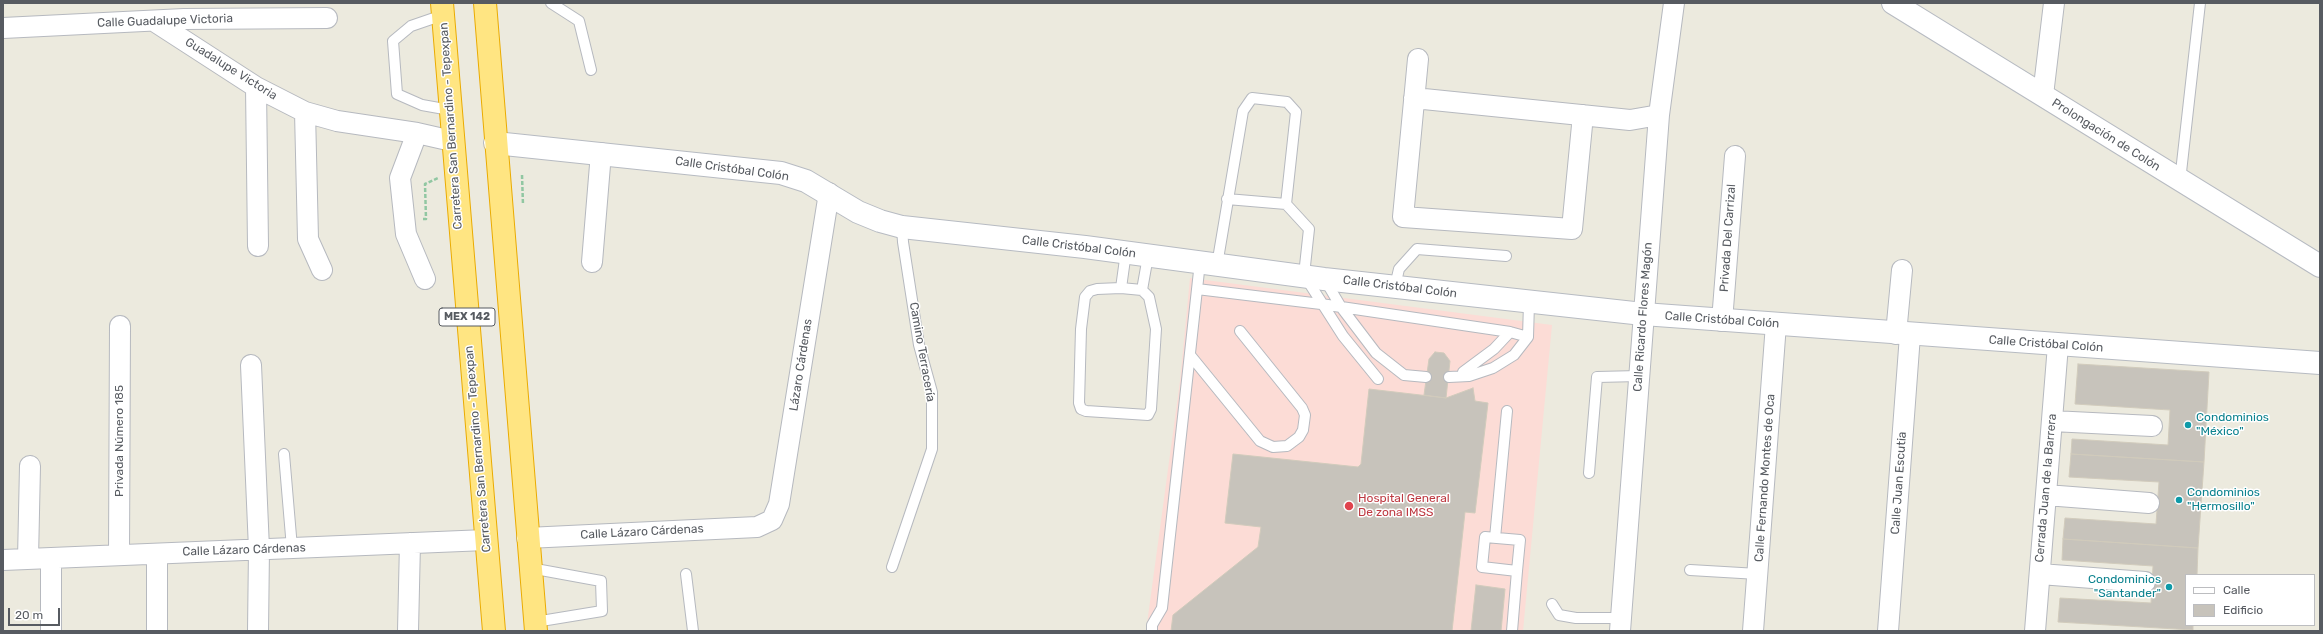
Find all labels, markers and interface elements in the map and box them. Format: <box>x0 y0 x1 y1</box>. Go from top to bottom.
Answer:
street label: Calle Guadalupe Victoria <box>97 11 233 31</box>
street label: Carretera San Bernardino - Tepexpan <box>437 22 465 230</box>
street label: Guadalupe Victoria <box>182 35 280 103</box>
street label: Prolongación de Colón <box>2049 96 2163 174</box>
street label: Calle Cristóbal Colón <box>674 154 790 184</box>
street label: Privada Del Carrizal <box>1717 184 1739 292</box>
street label: Calle Cristóbal Colón <box>1021 233 1137 261</box>
street label: Calle Ricardo Flores Magón <box>1631 242 1655 392</box>
street label: Calle Cristóbal Colón <box>1342 273 1458 301</box>
street label: Camino Terracería <box>906 301 938 403</box>
road number: MEX 142 <box>439 308 495 326</box>
street label: Calle Cristóbal Colón <box>1664 309 1780 331</box>
street label: Lázaro Cárdenas <box>787 318 815 412</box>
street label: Calle Cristóbal Colón <box>1988 333 2104 355</box>
street label: Carretera San Bernardino - Tepexpan <box>462 345 494 553</box>
street label: Privada Número 185 <box>113 385 127 497</box>
street label: Calle Fernando Montes de Oca <box>1752 393 1778 563</box>
place label: Condominios "México" <box>2196 411 2269 439</box>
street label: Cerrada Juan de la Barrera <box>2032 413 2060 563</box>
marker: Condominios "México" <box>2183 420 2193 430</box>
street label: Calle Juan Escutia <box>1888 431 1910 535</box>
place label: Condominios "Hermosillo" <box>2187 486 2260 514</box>
place label: Hospital General De zona IMSS <box>1358 492 1450 520</box>
marker: Condominios "Hermosillo" <box>2174 495 2184 505</box>
marker: Hospital General De zona IMSS <box>1343 500 1355 512</box>
street label: Calle Lázaro Cárdenas <box>580 522 704 542</box>
street label: Calle Lázaro Cárdenas <box>182 541 306 559</box>
place label: Condominios "Santander" <box>2088 573 2161 601</box>
legend <box>2185 574 2315 626</box>
marker: Condominios "Santander" <box>2164 582 2174 592</box>
text: Calle <box>2223 583 2250 597</box>
scale bar <box>10 600 62 626</box>
text: Edificio <box>2223 603 2263 617</box>
text: 20 m <box>15 608 43 622</box>

